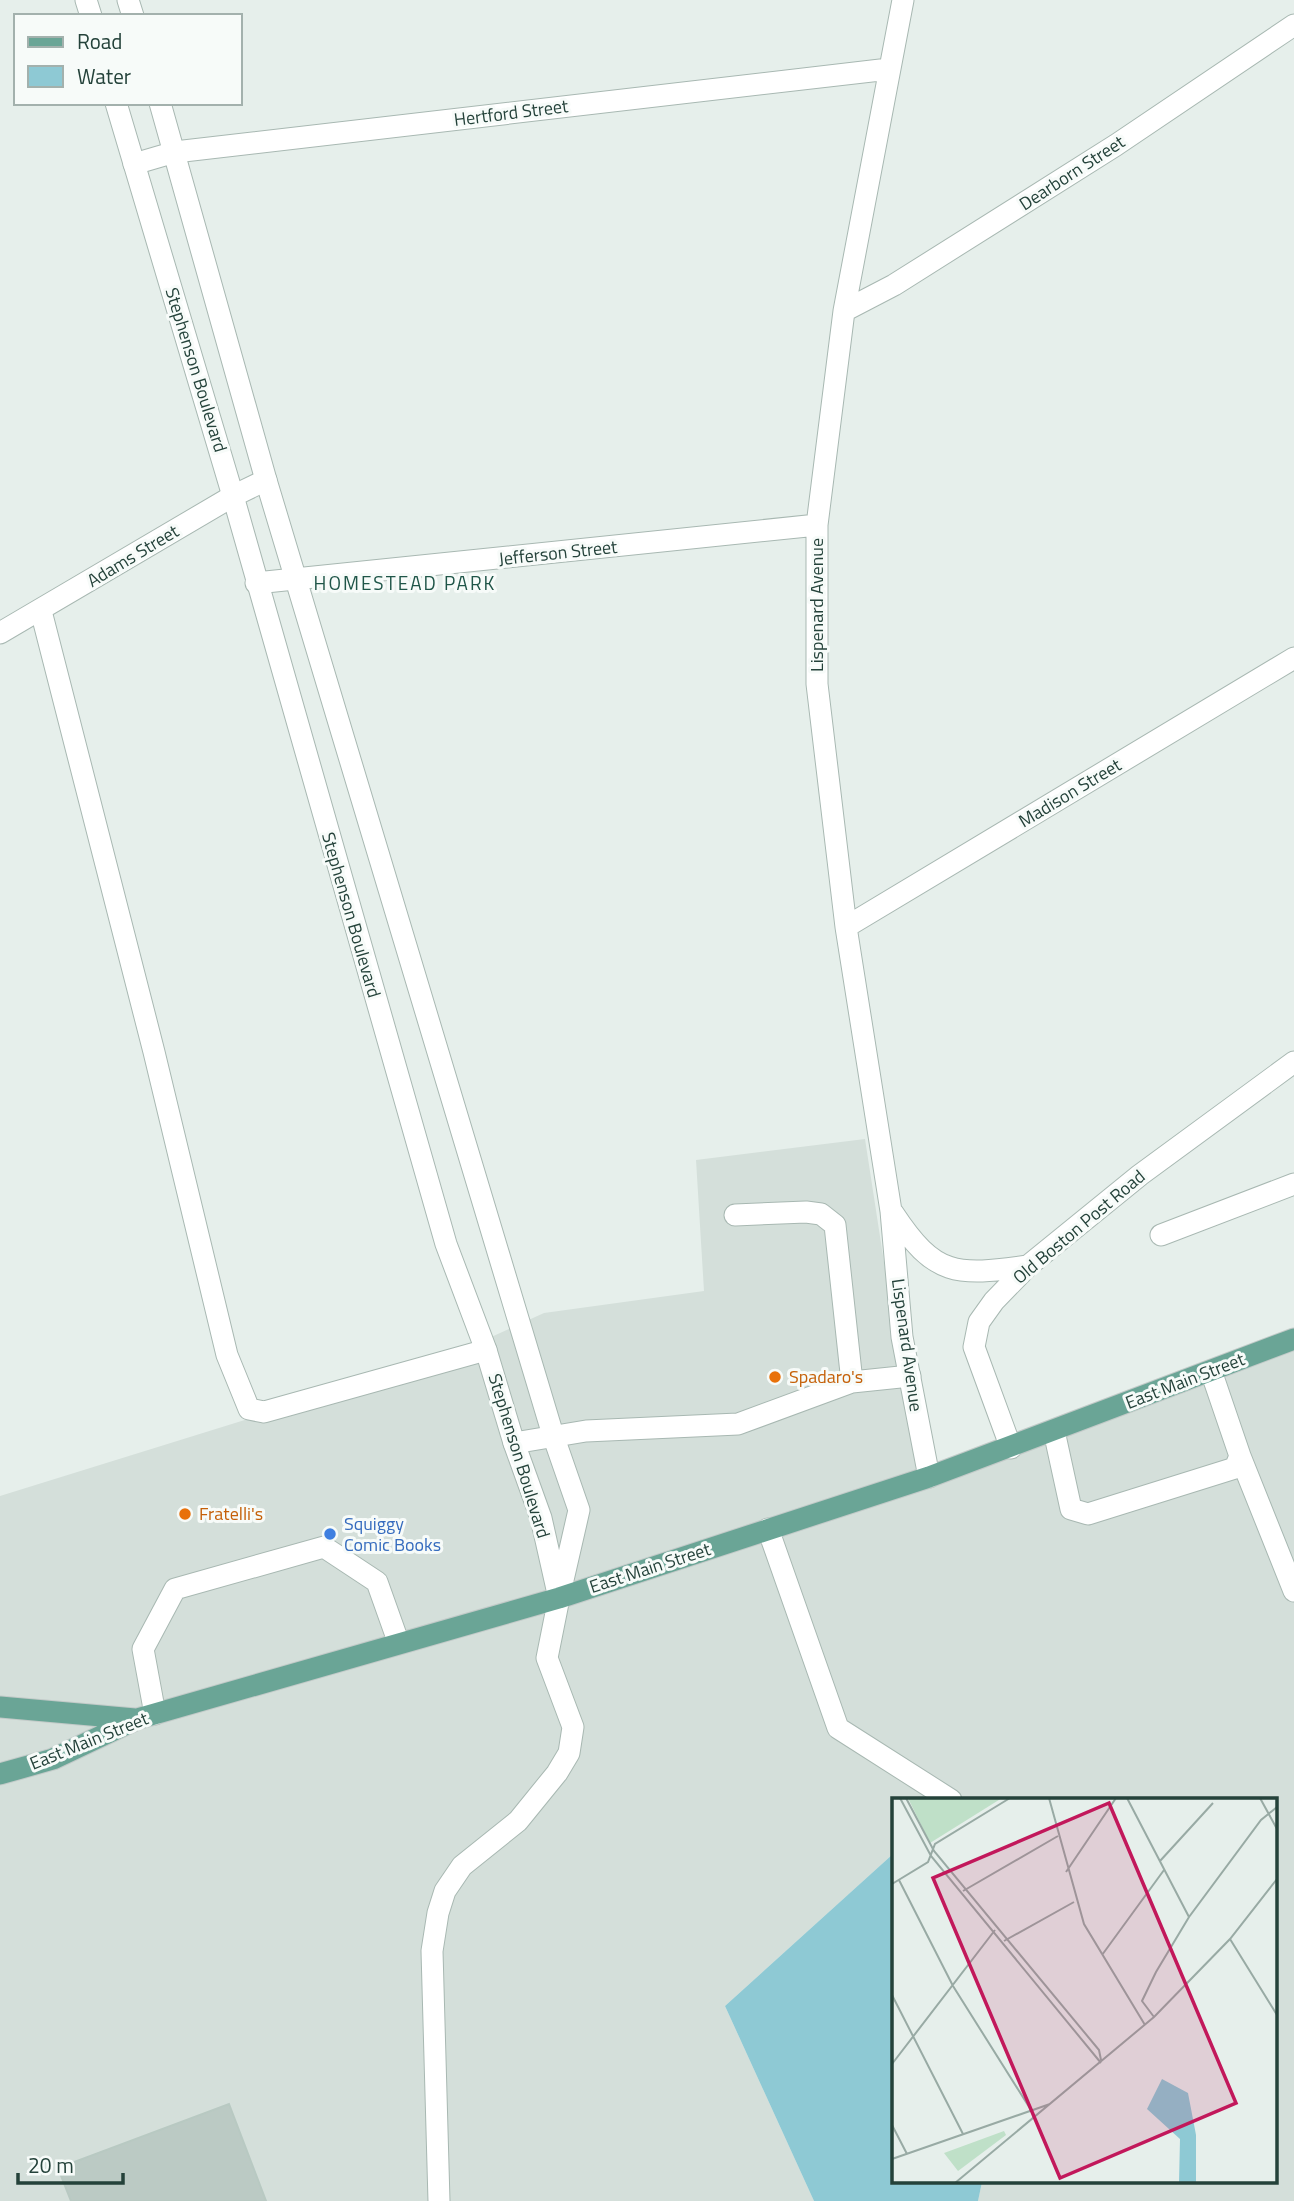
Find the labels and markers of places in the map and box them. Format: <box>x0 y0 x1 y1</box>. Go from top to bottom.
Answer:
place label: Spadaro's <box>789 1363 863 1390</box>
marker: Spadaro's <box>767 1369 783 1385</box>
place label: Fratelli's <box>199 1500 263 1527</box>
marker: Fratelli's <box>177 1506 193 1522</box>
place label: Squiggy Comic Books <box>344 1510 441 1558</box>
marker: Squiggy Comic Books <box>322 1526 338 1542</box>

